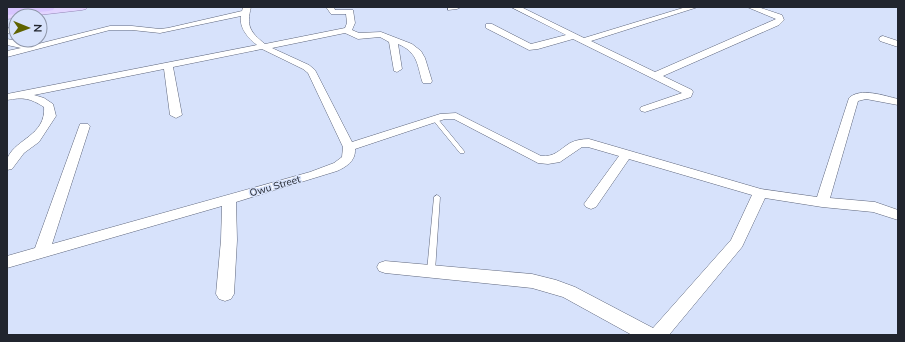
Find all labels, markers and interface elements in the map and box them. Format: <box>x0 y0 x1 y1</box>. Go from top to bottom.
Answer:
north arrow <box>8 8 48 48</box>
text: N <box>31 24 45 32</box>
street label: Owu Street <box>248 172 302 199</box>

